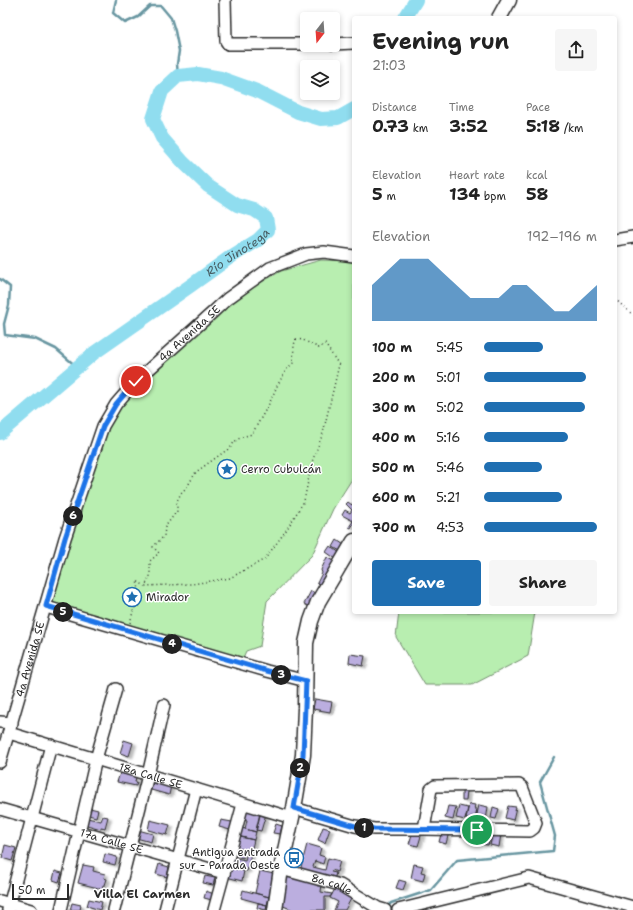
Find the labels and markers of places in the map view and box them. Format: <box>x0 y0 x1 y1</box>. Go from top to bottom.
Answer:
pin <box>119 364 153 398</box>
place icon: Cerro Cubulcán <box>216 458 238 480</box>
place label: Cerro Cubulcán <box>241 462 322 477</box>
pin: 6 <box>63 506 83 526</box>
place icon: Mirador <box>121 586 143 608</box>
place label: Mirador <box>146 590 189 605</box>
pin: 5 <box>53 602 73 622</box>
pin: 4 <box>162 634 182 654</box>
pin: 3 <box>271 665 291 685</box>
pin: 2 <box>290 758 310 778</box>
pin <box>460 813 494 847</box>
pin: 1 <box>354 818 374 838</box>
place label: Antigua entrada sur - Parada Oeste <box>179 845 280 873</box>
bus stop icon: Antigua entrada sur - Parada Oeste <box>283 847 305 869</box>

